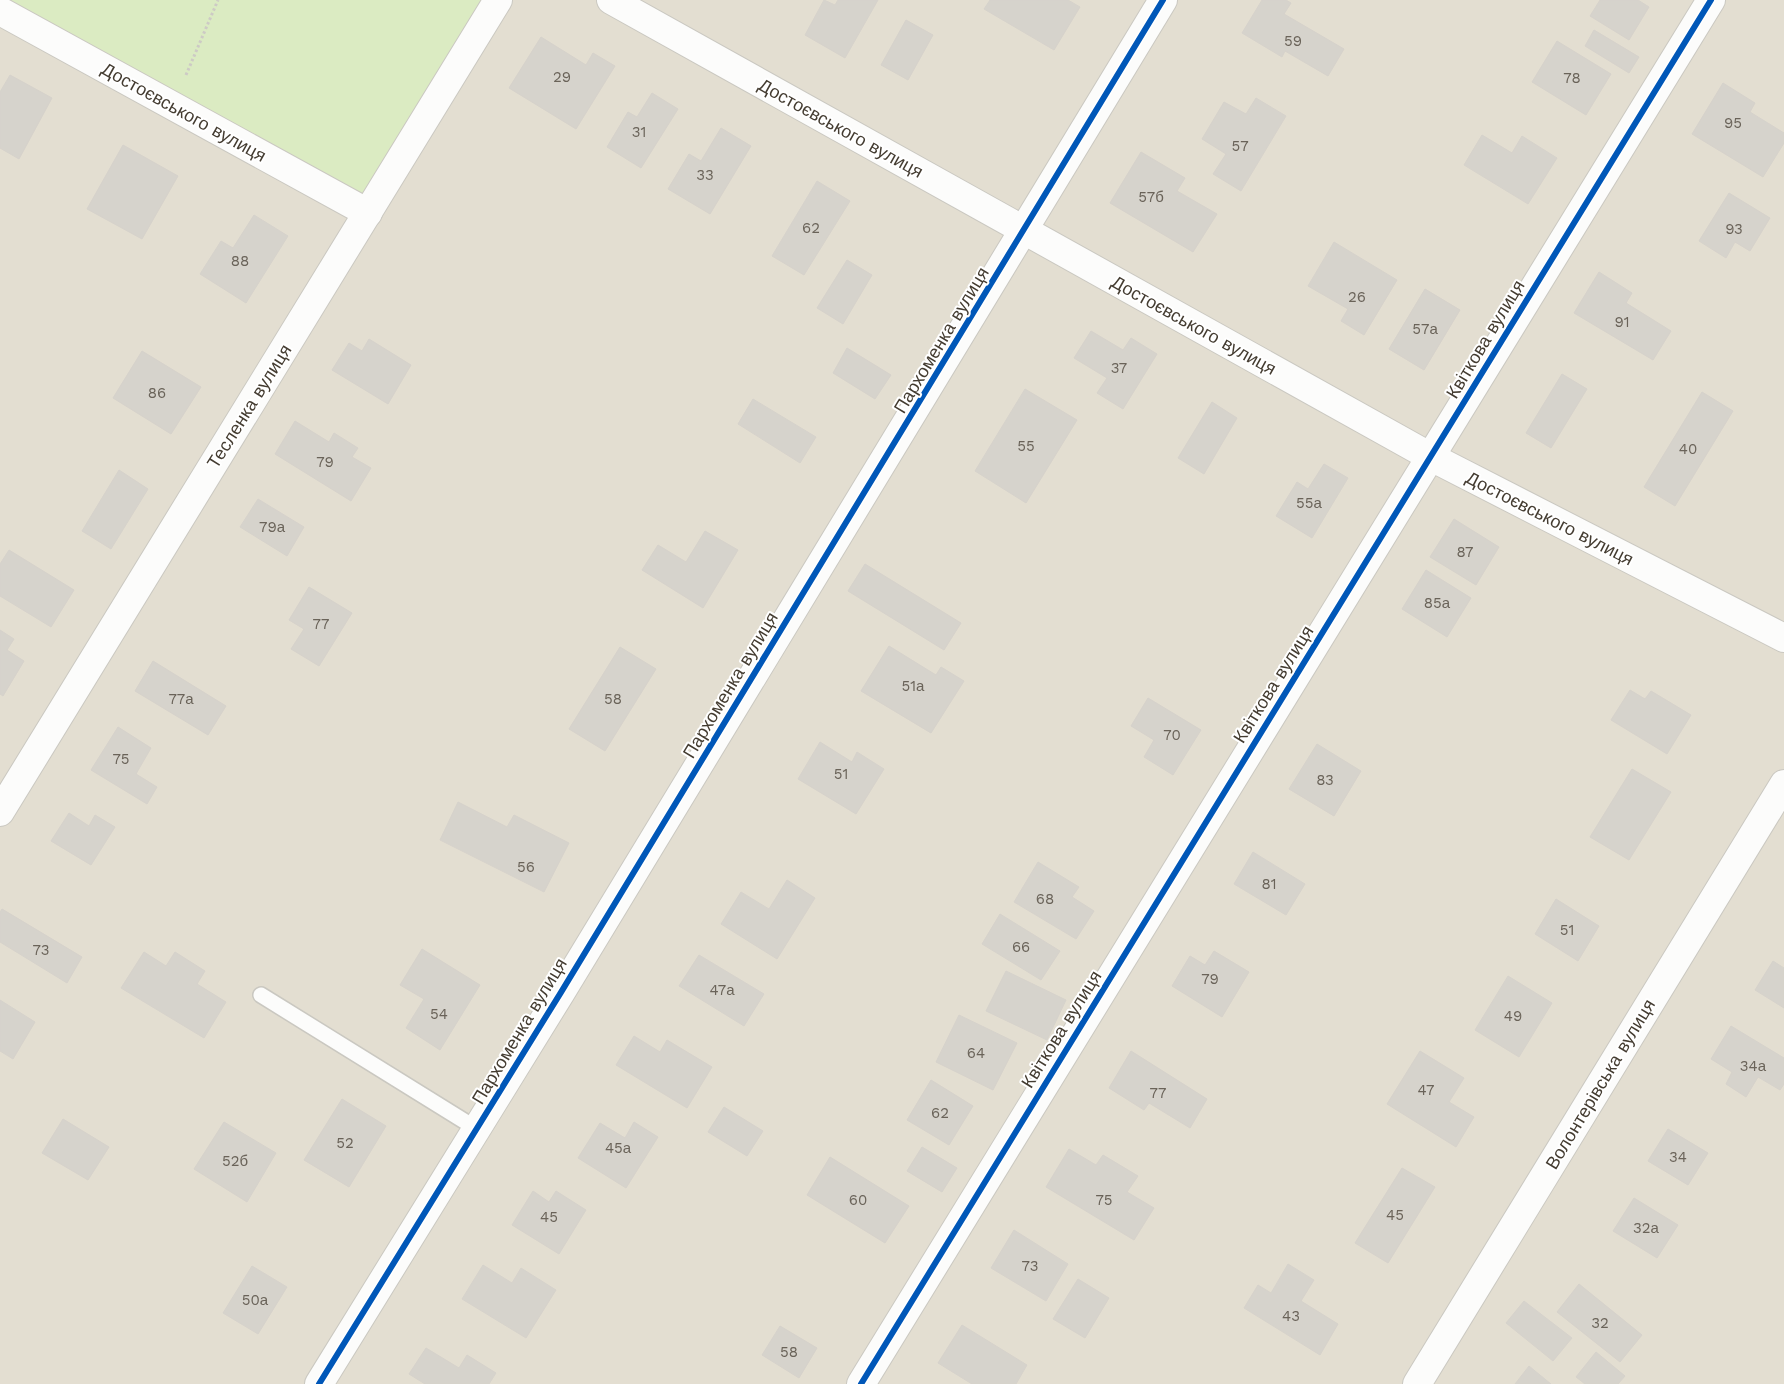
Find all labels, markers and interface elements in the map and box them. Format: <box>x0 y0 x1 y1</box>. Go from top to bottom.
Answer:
house number: 59 <box>1284 32 1302 50</box>
street label: Достоєвського вулиця <box>98 58 270 166</box>
house number: 29 <box>553 68 571 86</box>
house number: 78 <box>1563 69 1581 87</box>
street label: Достоєвського вулиця <box>755 74 927 182</box>
house number: 95 <box>1724 114 1742 132</box>
house number: 31 <box>632 123 646 141</box>
house number: 57 <box>1231 137 1249 155</box>
house number: 33 <box>696 166 714 184</box>
house number: 57б <box>1138 188 1164 206</box>
house number: 62 <box>802 219 820 237</box>
house number: 93 <box>1725 220 1743 238</box>
house number: 88 <box>231 252 249 270</box>
street label: Пархоменка вулиця <box>889 263 993 417</box>
street label: Достоєвського вулиця <box>1108 271 1280 379</box>
street label: Квіткова вулиця <box>1441 276 1529 402</box>
house number: 26 <box>1348 288 1366 306</box>
house number: 91 <box>1614 313 1630 331</box>
house number: 57а <box>1412 320 1438 338</box>
street label: Тесленка вулиця <box>202 340 296 472</box>
house number: 37 <box>1111 359 1127 377</box>
house number: 86 <box>148 384 166 402</box>
house number: 55 <box>1017 437 1035 455</box>
house number: 40 <box>1679 440 1697 458</box>
house number: 79 <box>316 453 334 471</box>
street label: Достоєвського вулиця <box>1463 467 1637 569</box>
house number: 55а <box>1296 494 1323 512</box>
house number: 79а <box>259 518 286 536</box>
house number: 87 <box>1456 543 1474 561</box>
house number: 85а <box>1424 594 1451 612</box>
street label: Пархоменка вулиця <box>678 608 782 762</box>
house number: 77 <box>313 615 329 633</box>
street label: Квіткова вулиця <box>1229 621 1317 747</box>
house number: 51а <box>902 677 925 695</box>
house number: 77а <box>168 690 194 708</box>
house number: 58 <box>604 690 622 708</box>
house number: 70 <box>1163 726 1181 744</box>
house number: 75 <box>112 750 130 768</box>
house number: 51 <box>834 765 848 783</box>
house number: 83 <box>1316 771 1334 789</box>
house number: 56 <box>517 858 535 876</box>
house number: 81 <box>1261 875 1277 893</box>
house number: 68 <box>1036 890 1054 908</box>
house number: 51 <box>1560 921 1574 939</box>
house number: 66 <box>1012 938 1030 956</box>
house number: 73 <box>32 941 50 959</box>
street label: Пархоменка вулиця <box>467 954 571 1108</box>
street label: Квіткова вулиця <box>1017 966 1105 1092</box>
house number: 79 <box>1201 970 1219 988</box>
house number: 47а <box>709 981 735 999</box>
street label: Волонтерівська вулиця <box>1541 995 1659 1173</box>
house number: 54 <box>430 1005 448 1023</box>
house number: 49 <box>1504 1007 1522 1025</box>
house number: 64 <box>967 1044 985 1062</box>
house number: 34а <box>1740 1057 1767 1075</box>
house number: 47 <box>1418 1081 1434 1099</box>
house number: 77 <box>1150 1084 1166 1102</box>
house number: 62 <box>931 1104 949 1122</box>
house number: 52 <box>336 1134 354 1152</box>
house number: 45а <box>605 1139 632 1157</box>
house number: 34 <box>1669 1148 1687 1166</box>
house number: 52б <box>222 1152 248 1170</box>
house number: 60 <box>849 1191 867 1209</box>
house number: 75 <box>1095 1191 1113 1209</box>
house number: 45 <box>1386 1206 1404 1224</box>
house number: 45 <box>540 1208 558 1226</box>
house number: 32а <box>1633 1219 1660 1237</box>
house number: 73 <box>1021 1257 1039 1275</box>
house number: 50а <box>242 1291 269 1309</box>
house number: 43 <box>1282 1307 1300 1325</box>
house number: 32 <box>1591 1314 1609 1332</box>
house number: 58 <box>780 1343 798 1361</box>

